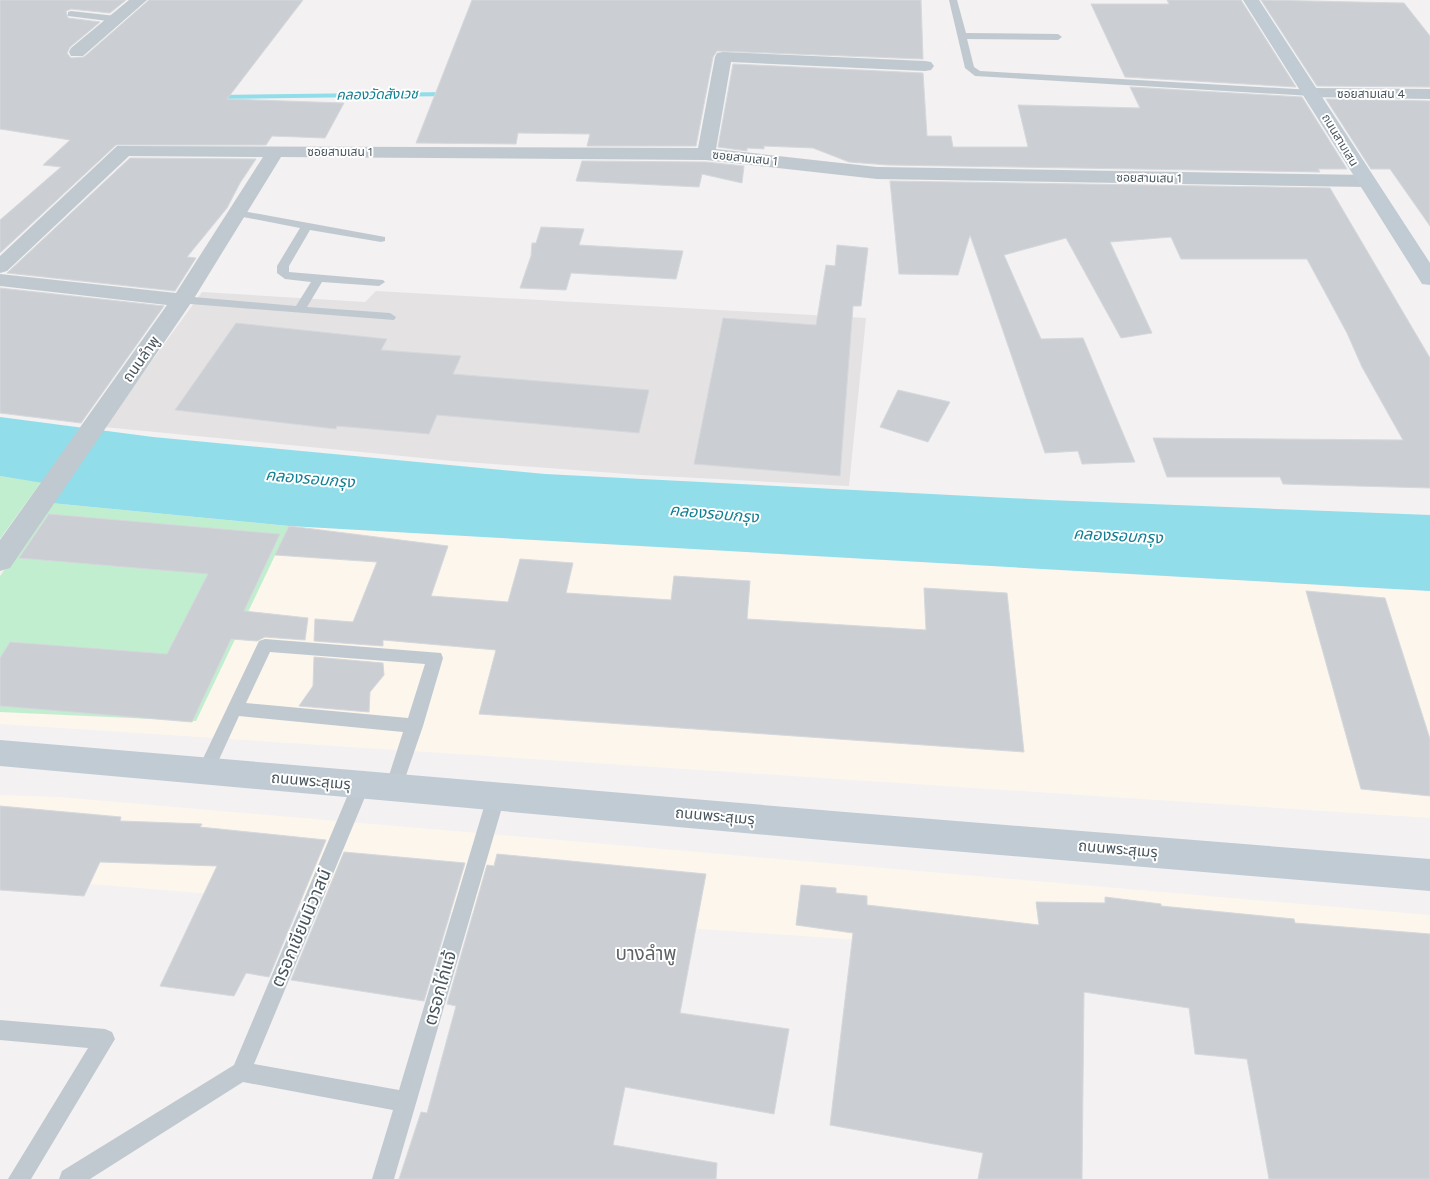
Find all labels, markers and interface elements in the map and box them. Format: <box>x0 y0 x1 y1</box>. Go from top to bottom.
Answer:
water label: คลองวัดสังเวช <box>336 85 419 104</box>
street label: ซอยสามเสน 4 <box>1337 87 1405 101</box>
street label: ถนนสามเสน <box>1319 111 1361 169</box>
street label: ซอยสามเสน 1 <box>307 145 373 159</box>
street label: ซอยสามเสน 1 <box>712 148 778 168</box>
street label: ซอยสามเสน 1 <box>1116 170 1182 186</box>
street label: ถนนลำพู <box>119 332 163 386</box>
water label: คลองรอบกรุง <box>265 465 357 493</box>
water label: คลองรอบกรุง <box>669 500 761 528</box>
water label: คลองรอบกรุง <box>1073 524 1165 548</box>
street label: ถนนพระสุเมรุ <box>270 769 352 793</box>
street label: ถนนพระสุเมรุ <box>674 804 756 828</box>
street label: ถนนพระสุเมรุ <box>1077 837 1159 861</box>
street label: ตรอกเขียนนิวาสน์ <box>266 865 336 991</box>
district label: บางลำพู <box>615 942 677 966</box>
street label: ตรอกไก่แจ้ <box>419 948 461 1028</box>

